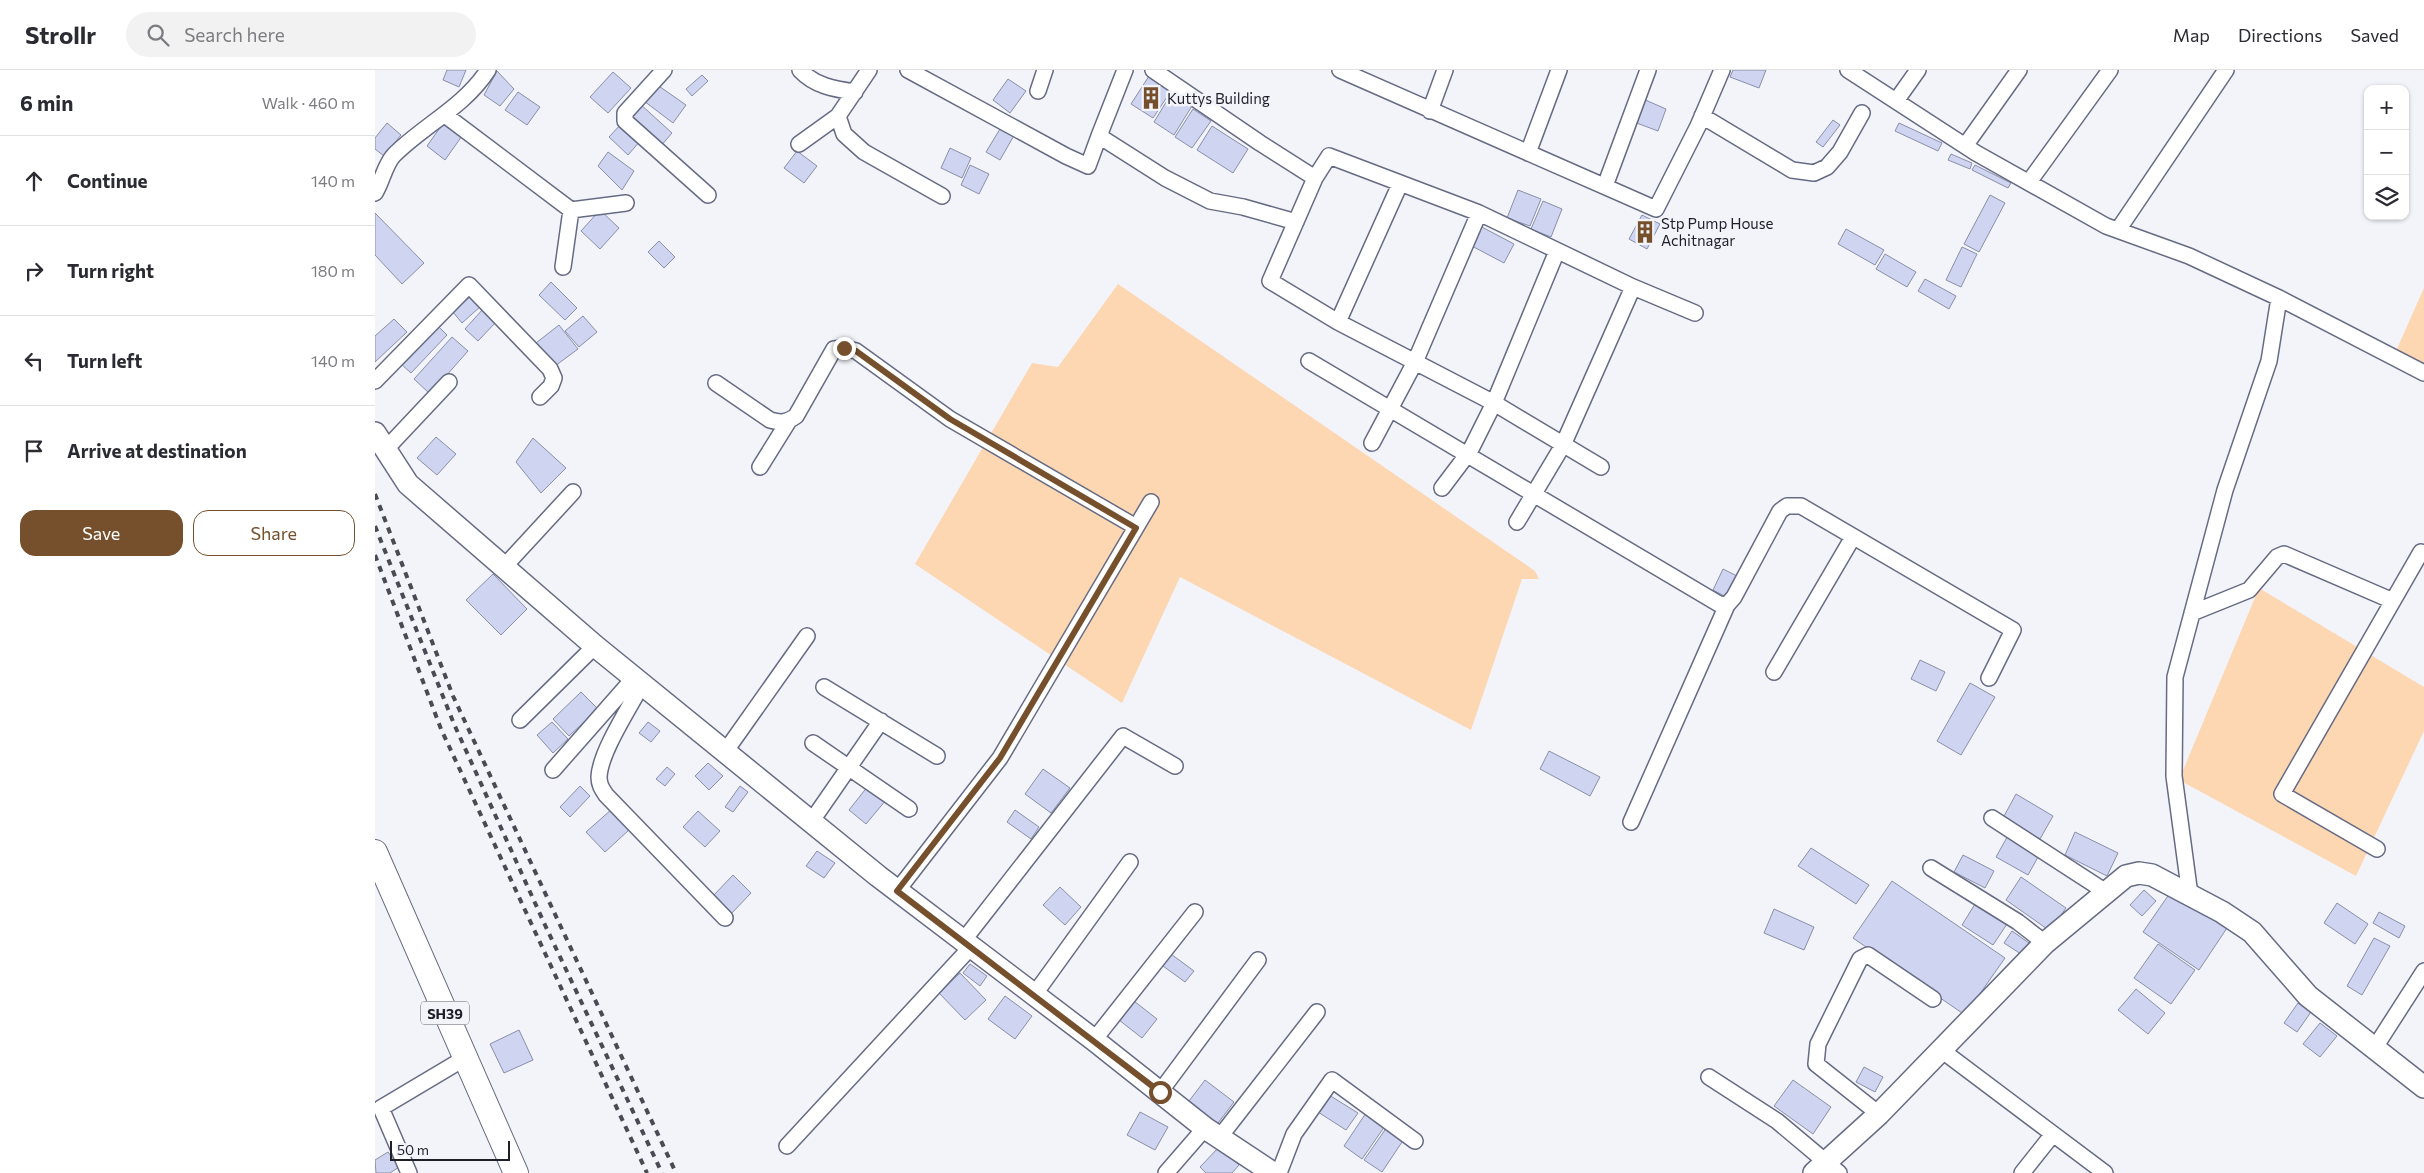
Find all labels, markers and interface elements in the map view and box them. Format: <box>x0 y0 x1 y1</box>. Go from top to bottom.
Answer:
search box <box>126 12 476 57</box>
text: Strollr <box>25 20 96 49</box>
icon: search <box>144 21 172 49</box>
text: Search here <box>184 23 285 46</box>
text: Map <box>2173 24 2210 46</box>
text: Directions <box>2238 24 2322 46</box>
text: Saved <box>2350 24 2399 46</box>
building icon: Kuttys Building <box>1138 85 1164 111</box>
map controls <box>2364 85 2409 220</box>
button: + <box>2364 85 2409 130</box>
place label: Kuttys Building <box>1167 89 1270 107</box>
text: 6 min <box>20 90 73 115</box>
text: Walk · 460 m <box>262 93 355 112</box>
button: − <box>2364 130 2409 175</box>
icon: ahead <box>20 167 48 195</box>
text: Continue <box>67 169 147 192</box>
text: 140 m <box>311 171 355 190</box>
button: layers <box>2364 175 2409 220</box>
place label: Stp Pump House Achitnagar <box>1661 214 1774 249</box>
building icon: Stp Pump House Achitnagar <box>1632 219 1658 245</box>
icon: right <box>20 257 48 285</box>
text: Turn right <box>67 259 154 282</box>
text: 180 m <box>311 261 355 280</box>
route end <box>833 337 856 360</box>
icon: left <box>20 347 48 375</box>
text: Turn left <box>67 349 142 372</box>
text: 140 m <box>311 351 355 370</box>
icon: arrive <box>20 437 48 465</box>
text: Arrive at destination <box>67 439 247 462</box>
button: Save <box>20 510 183 556</box>
button: Share <box>193 510 355 556</box>
road number: SH39 <box>421 1001 469 1024</box>
route start <box>1149 1081 1172 1104</box>
scale bar <box>390 1138 510 1161</box>
text: 50 m <box>397 1141 429 1158</box>

